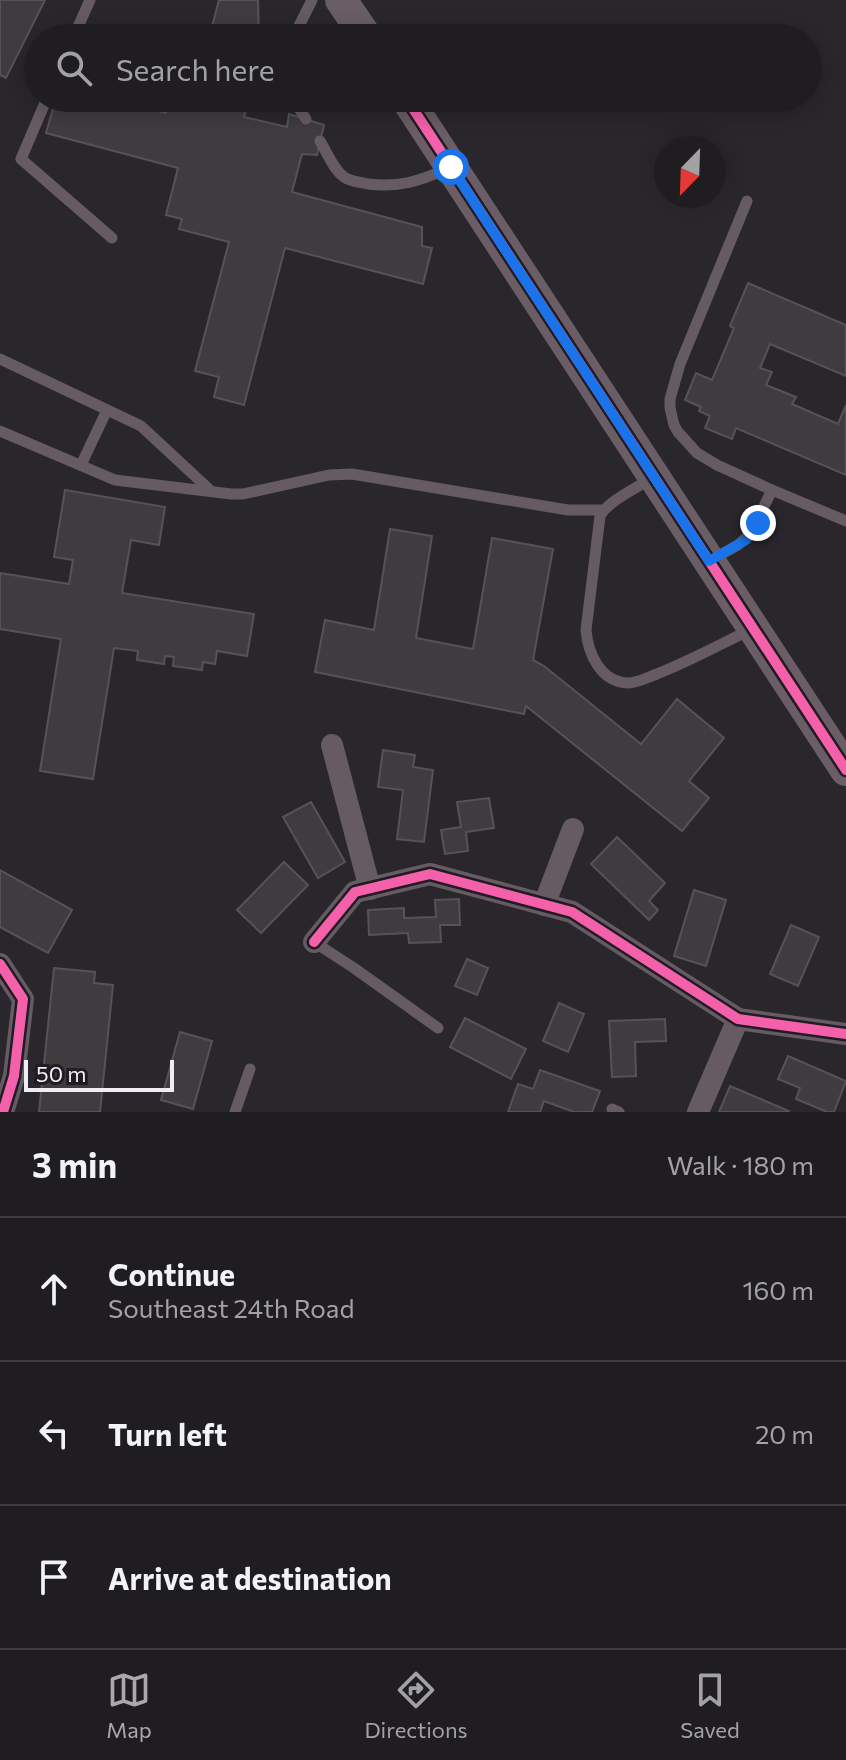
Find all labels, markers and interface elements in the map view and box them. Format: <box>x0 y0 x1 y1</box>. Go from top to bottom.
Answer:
search box <box>24 24 822 112</box>
icon: search <box>52 46 96 90</box>
text: Search here <box>116 50 275 87</box>
north arrow <box>654 136 726 208</box>
route start <box>433 149 469 185</box>
route end <box>740 505 776 541</box>
scale bar <box>24 1056 174 1092</box>
text: 50 m <box>36 1060 86 1087</box>
text: 3 min <box>32 1143 117 1185</box>
text: Walk · 180 m <box>667 1149 814 1180</box>
text: Continue <box>108 1255 235 1292</box>
icon: ahead <box>32 1267 76 1311</box>
text: 160 m <box>742 1274 814 1305</box>
text: Southeast 24th Road <box>108 1292 354 1323</box>
icon: left <box>32 1411 76 1455</box>
text: Turn left <box>108 1415 227 1452</box>
text: 20 m <box>755 1418 814 1449</box>
icon: arrive <box>32 1555 76 1599</box>
text: Arrive at destination <box>108 1559 392 1596</box>
tab: Map <box>106 1668 152 1743</box>
tab: Directions <box>364 1668 468 1743</box>
tab: Saved <box>680 1668 740 1743</box>

